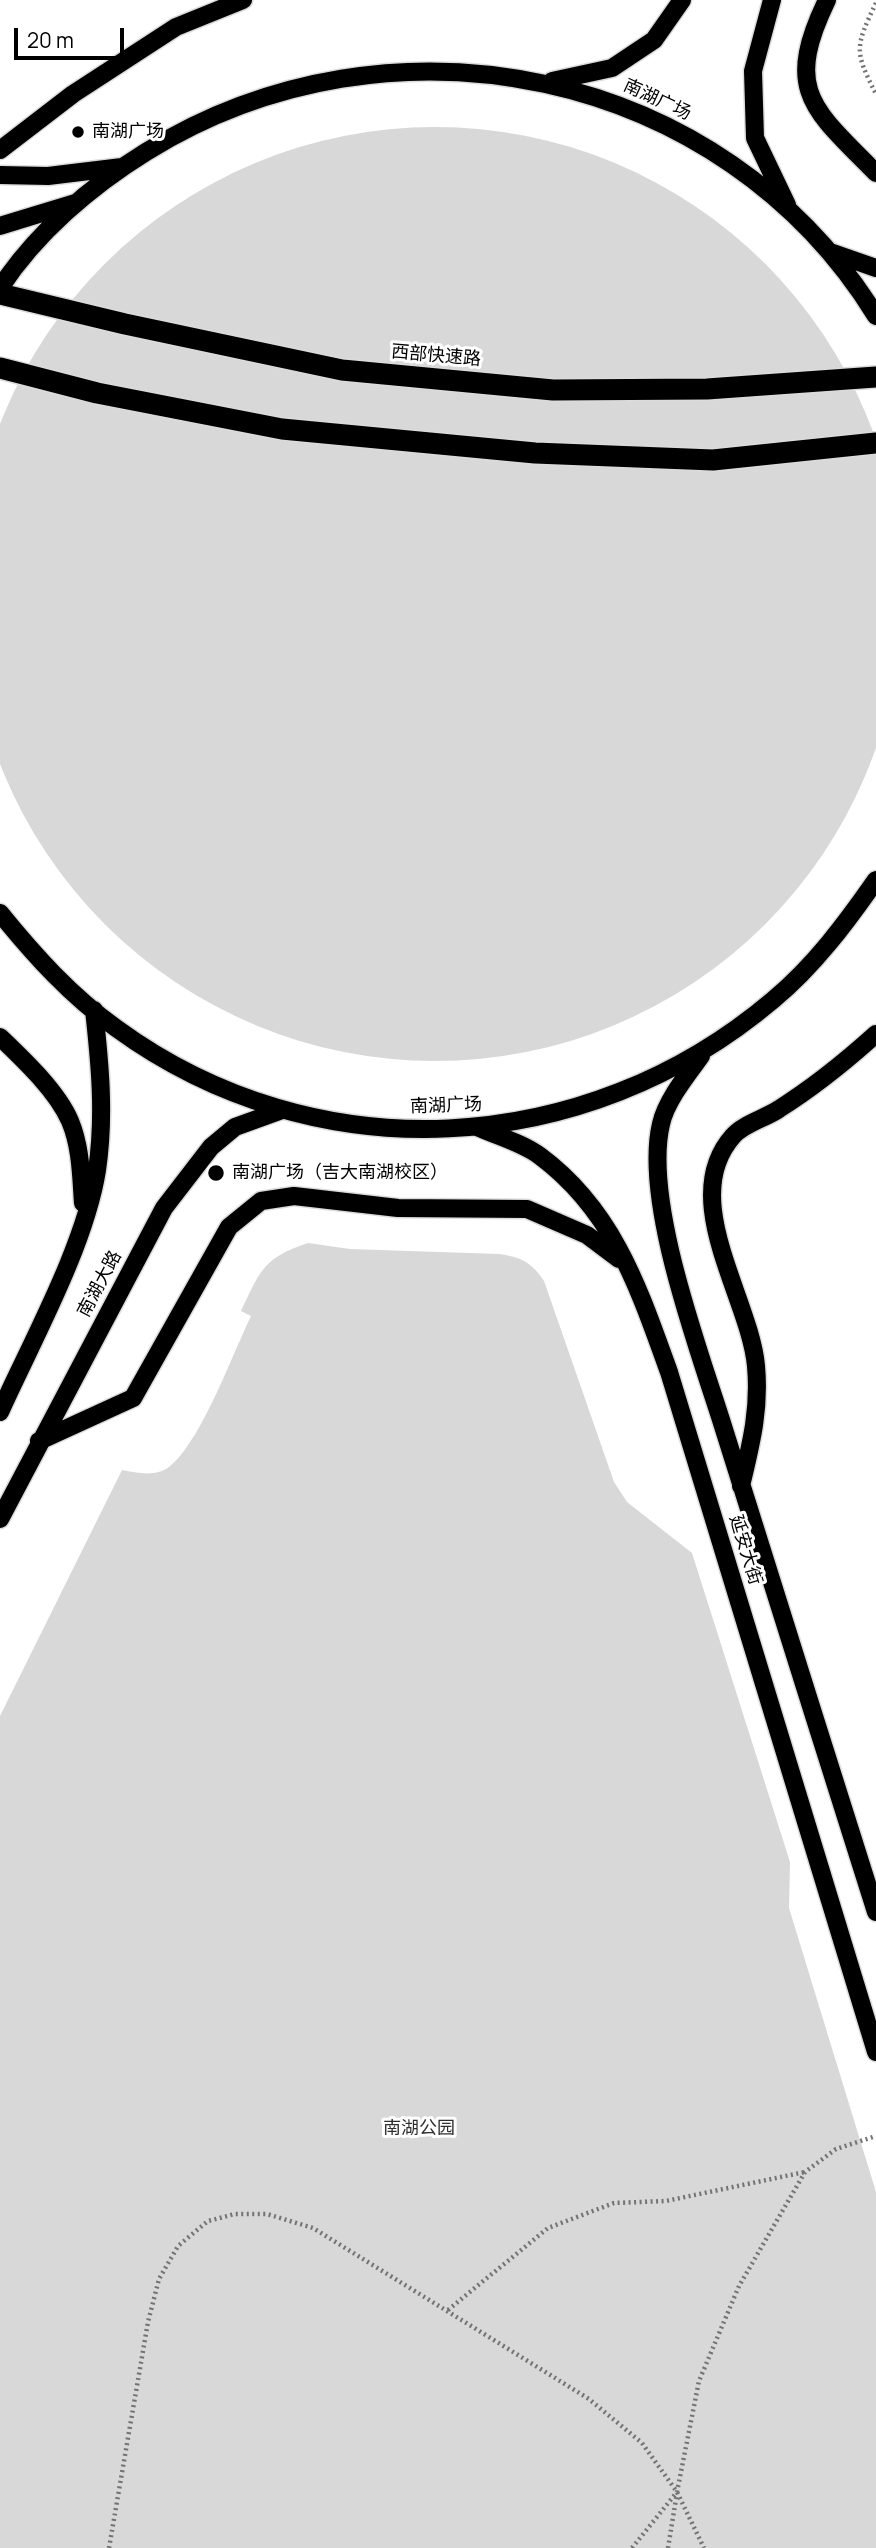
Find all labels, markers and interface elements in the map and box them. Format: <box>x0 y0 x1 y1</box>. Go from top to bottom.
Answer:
scale bar <box>18 14 128 58</box>
text: 20 m <box>27 26 74 54</box>
street label: 南湖广场 <box>620 75 694 125</box>
place label: 南湖广场 <box>92 121 164 143</box>
marker: 南湖广场 <box>70 124 86 140</box>
street label: 西部快速路 <box>390 341 482 371</box>
street label: 南湖广场 <box>410 1094 482 1118</box>
place label: 南湖广场（吉大南湖校区） <box>232 1162 448 1184</box>
marker: 南湖广场（吉大南湖校区） <box>206 1163 226 1183</box>
street label: 南湖大路 <box>74 1247 126 1321</box>
street label: 延安大街 <box>724 1512 766 1588</box>
park label: 南湖公园 <box>383 2118 455 2140</box>

